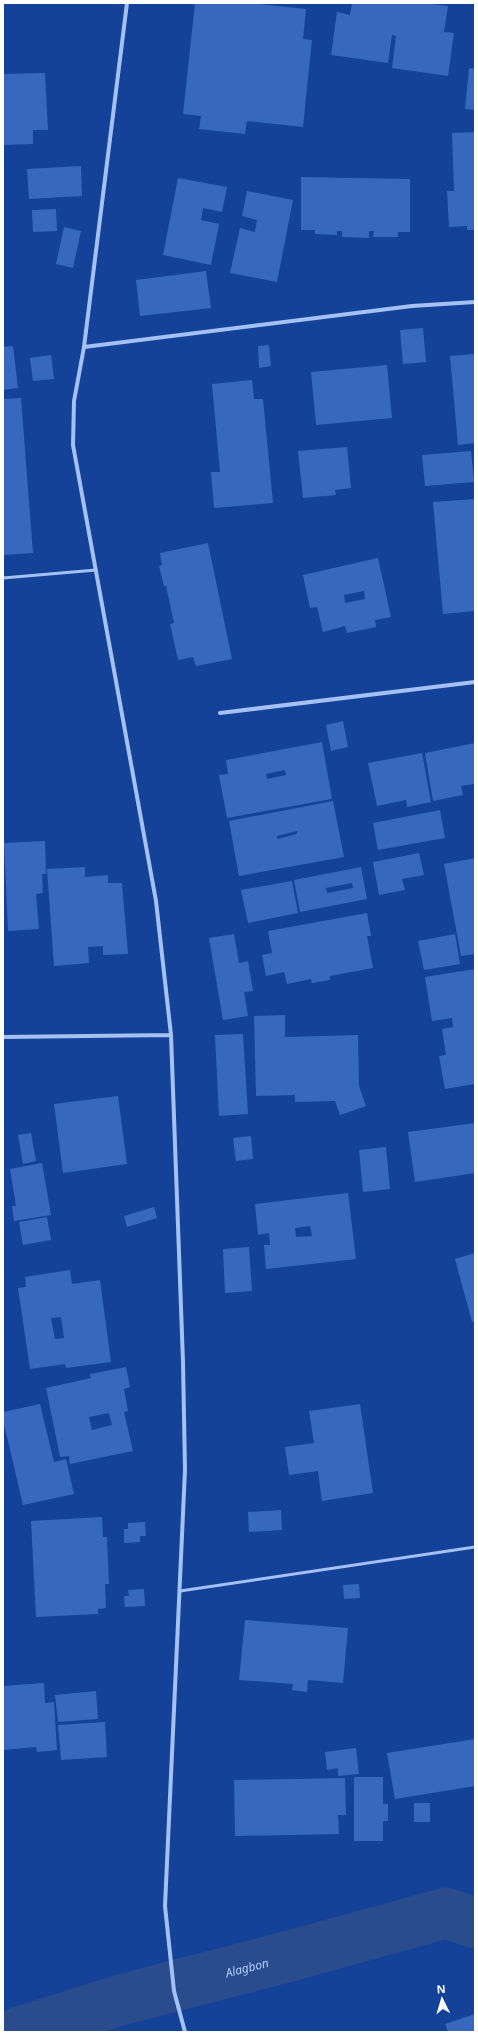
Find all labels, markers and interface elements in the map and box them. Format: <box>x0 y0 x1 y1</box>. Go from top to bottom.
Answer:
water label: Alagbon <box>222 1953 271 1981</box>
north arrow <box>422 1979 462 2019</box>
text: N <box>436 1981 446 1996</box>

